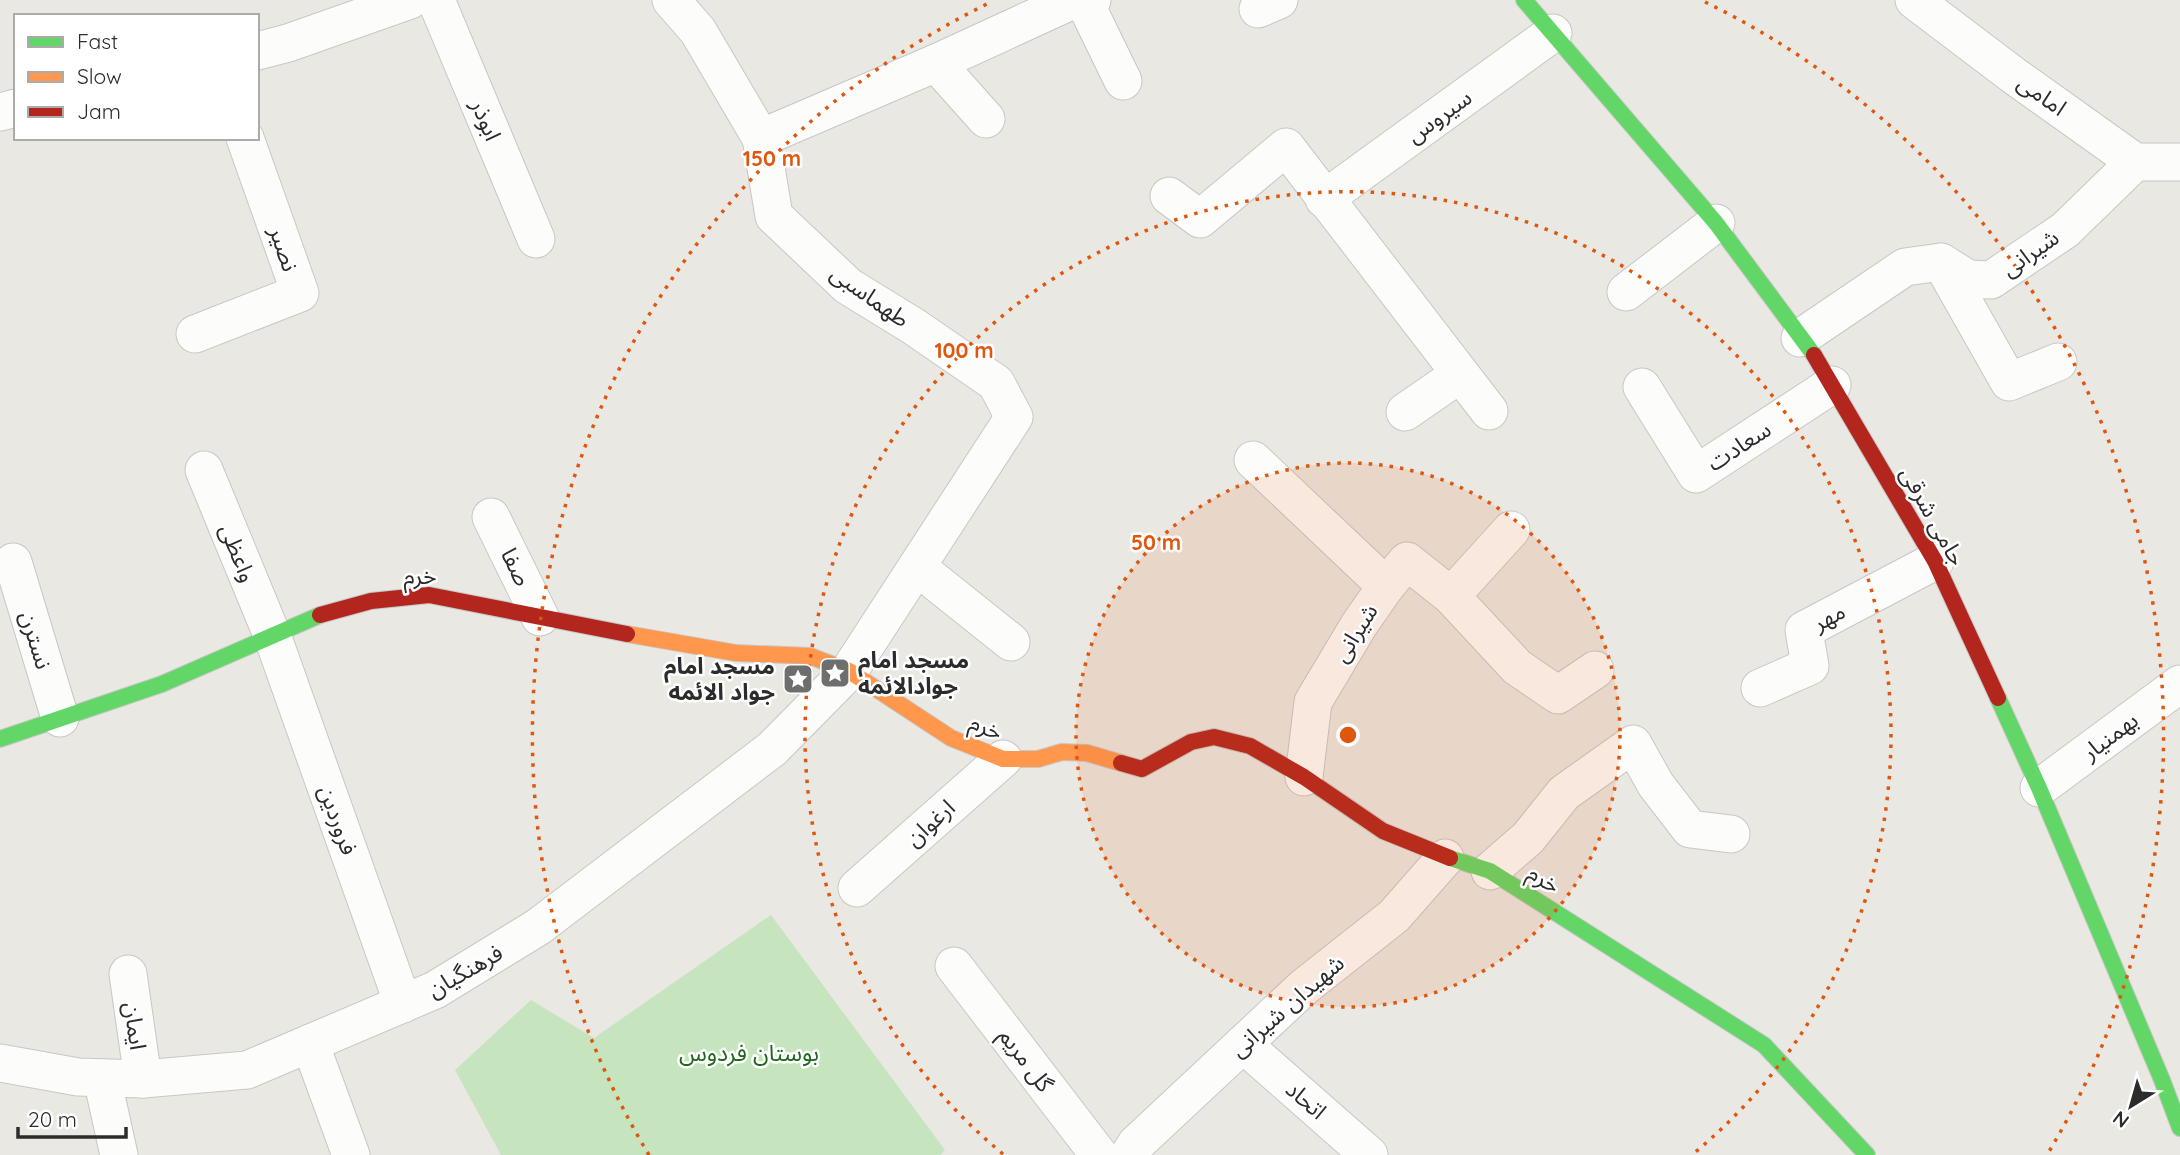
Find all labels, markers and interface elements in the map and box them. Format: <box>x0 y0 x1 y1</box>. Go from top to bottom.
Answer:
legend <box>14 14 259 140</box>
text: Fast <box>77 28 118 54</box>
text: Slow <box>77 63 122 89</box>
street label: امامی <box>2012 67 2072 122</box>
street label: سیروس <box>1400 82 1477 149</box>
street label: ابوذر <box>465 94 508 145</box>
text: Jam <box>77 98 121 124</box>
text: 150 m <box>743 145 801 171</box>
street label: نصیر <box>263 222 306 275</box>
street label: شیرانی <box>1995 222 2064 283</box>
street label: طهماسبی <box>825 258 915 333</box>
text: 100 m <box>934 337 994 363</box>
street label: سعادت <box>1701 414 1776 477</box>
street label: جامی شرقی <box>1894 461 1973 571</box>
street label: واعظی <box>214 519 263 586</box>
text: 50 m <box>1131 529 1181 555</box>
street label: صفا <box>495 543 538 591</box>
street label: خرم <box>404 561 436 594</box>
street label: مهر <box>1807 596 1850 638</box>
street label: شیرانی <box>1325 598 1384 667</box>
street label: نسترن <box>14 607 59 672</box>
place label: مسجد امام جوادالائمه <box>858 645 969 700</box>
place label: مسجد امام جواد الائمه <box>664 651 775 706</box>
place icon: مسجد امام جوادالائمه <box>818 656 852 690</box>
place icon: مسجد امام جواد الائمه <box>781 662 815 696</box>
street label: بهمنیار <box>2075 705 2143 767</box>
street label: خرم <box>964 707 1007 750</box>
centre of rings <box>1336 723 1360 747</box>
street label: فروردین <box>313 781 364 859</box>
street label: ارغوان <box>899 793 961 852</box>
street label: خرم <box>1521 858 1566 903</box>
street label: فرهنگیان <box>422 937 508 1004</box>
street label: شهیدان شیرانی <box>1224 948 1350 1063</box>
street label: ایمان <box>118 1000 153 1052</box>
street label: گل مریم <box>991 1022 1060 1100</box>
park label: بوستان فردوس <box>679 1038 819 1067</box>
north arrow <box>2096 1071 2166 1141</box>
street label: اتحاد <box>1280 1074 1333 1125</box>
scale bar <box>18 1096 126 1140</box>
text: 20 m <box>28 1106 77 1132</box>
text: N <box>2108 1106 2134 1133</box>

